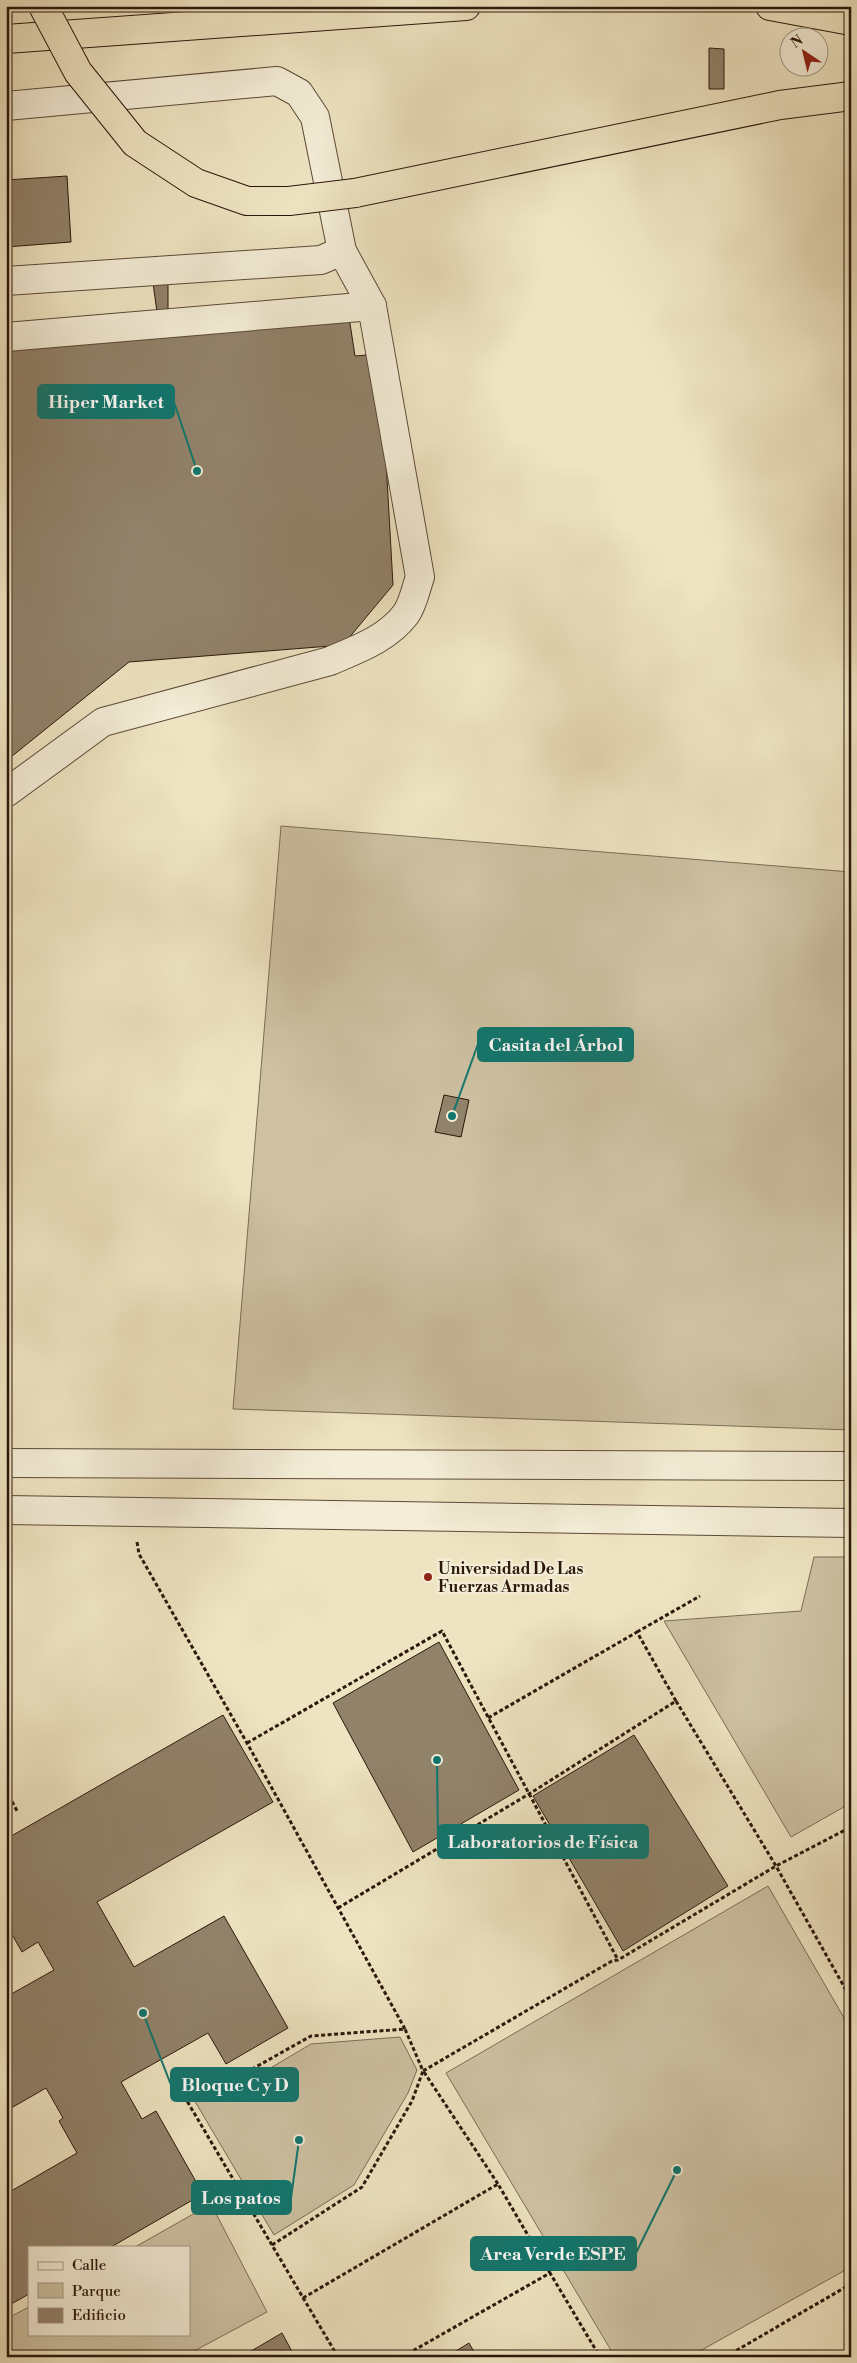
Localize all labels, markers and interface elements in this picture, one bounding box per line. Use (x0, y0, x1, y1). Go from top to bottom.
north arrow (780, 28, 830, 78)
text: N (787, 32, 807, 53)
callout: Hiper Market (38, 385, 174, 418)
text: Hiper Market (48, 391, 164, 414)
callout: Casita del Árbol (478, 1028, 633, 1061)
text: Casita del Árbol (489, 1034, 623, 1057)
place label: Universidad De Las Fuerzas Armadas (438, 1559, 584, 1597)
marker: Universidad De Las Fuerzas Armadas (422, 1571, 434, 1583)
callout: Laboratorios de Física (438, 1825, 648, 1858)
text: Laboratorios de Física (448, 1831, 638, 1854)
callout: Bloque C y D (171, 2068, 298, 2101)
text: Bloque C y D (181, 2074, 289, 2097)
callout: Los patos (192, 2181, 291, 2214)
text: Los patos (201, 2187, 281, 2210)
callout: Area Verde ESPE (471, 2237, 636, 2270)
text: Area Verde ESPE (479, 2243, 626, 2266)
legend (28, 2246, 190, 2336)
text: Calle (72, 2256, 106, 2275)
text: Parque (72, 2282, 121, 2301)
text: Edificio (72, 2306, 126, 2325)

